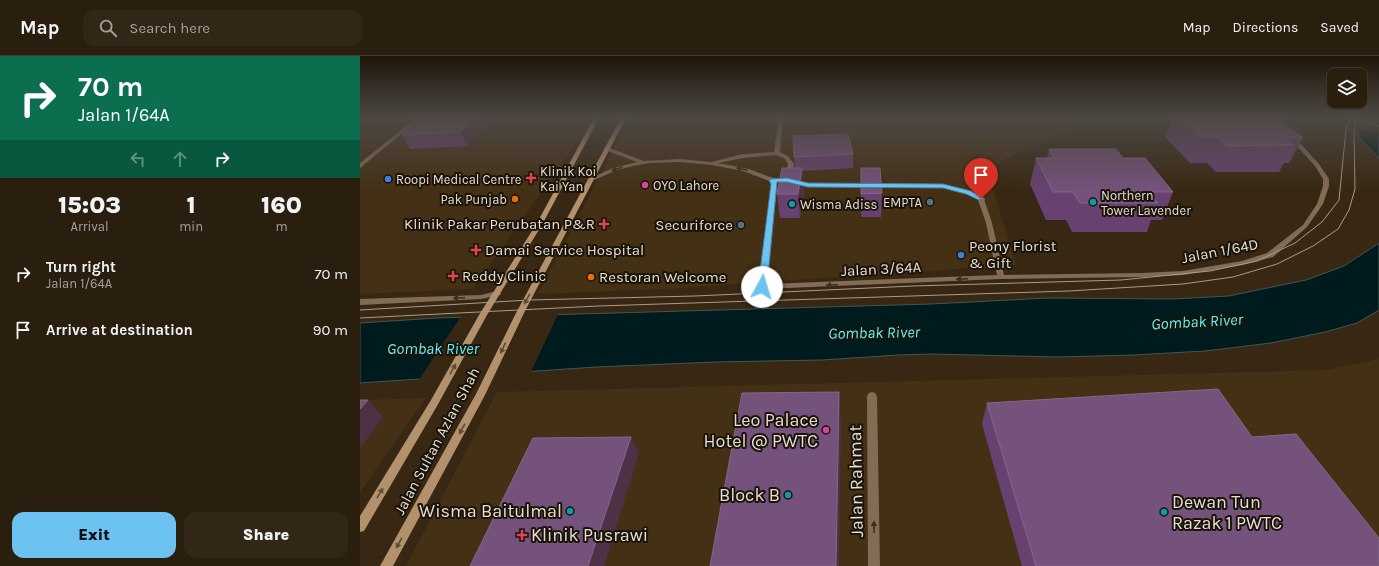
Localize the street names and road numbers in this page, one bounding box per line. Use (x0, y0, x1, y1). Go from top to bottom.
street label: Jalan 1/64D (1180, 235, 1260, 267)
street label: Jalan 3/64A (840, 258, 922, 280)
street label: Jalan Sultan Azlan Shah (390, 364, 484, 518)
street label: Jalan Rahmat (844, 424, 868, 537)

